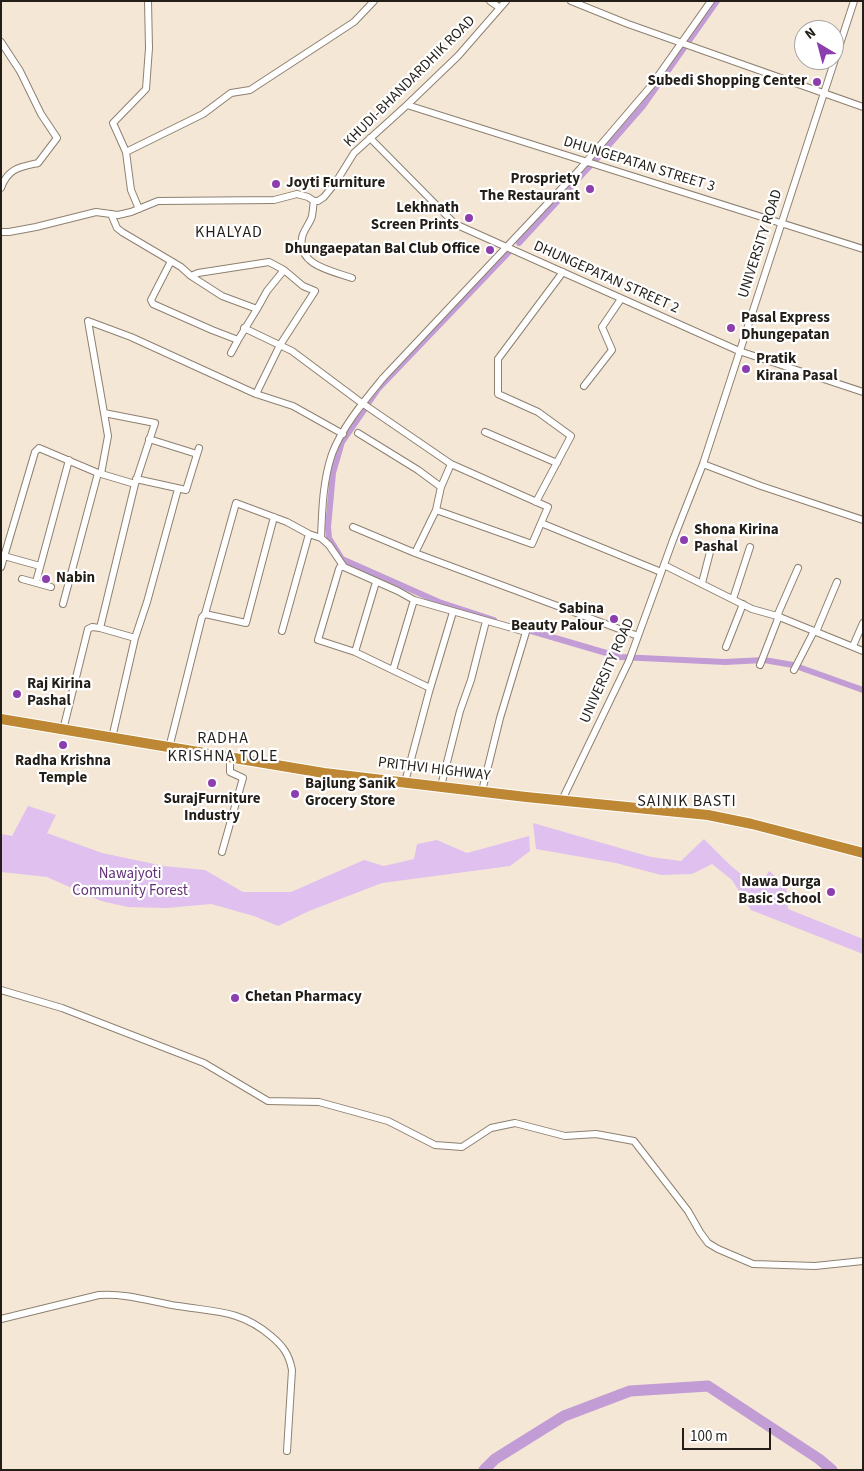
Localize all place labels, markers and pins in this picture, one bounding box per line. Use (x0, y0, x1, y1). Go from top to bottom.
place label: Subedi Shopping Center (648, 73, 807, 91)
marker: Subedi Shopping Center (811, 76, 823, 88)
place label: Prospriety The Restaurant (480, 171, 580, 206)
place label: Joyti Furniture (286, 175, 385, 193)
marker: Joyti Furniture (270, 178, 282, 190)
marker: Prospriety The Restaurant (584, 183, 596, 195)
place label: Lekhnath Screen Prints (371, 200, 459, 235)
marker: Lekhnath Screen Prints (463, 212, 475, 224)
place label: Dhungaepatan Bal Club Office (284, 241, 480, 259)
marker: Dhungaepatan Bal Club Office (484, 244, 496, 256)
place label: Pasal Express Dhungepatan (741, 310, 830, 345)
marker: Pasal Express Dhungepatan (725, 322, 737, 334)
place label: Pratik Kirana Pasal (756, 351, 837, 386)
marker: Pratik Kirana Pasal (740, 363, 752, 375)
place label: Shona Kirina Pashal (694, 522, 779, 557)
marker: Shona Kirina Pashal (678, 534, 690, 546)
place label: Nabin (56, 570, 95, 588)
marker: Nabin (40, 573, 52, 585)
place label: Sabina Beauty Palour (511, 601, 604, 636)
marker: Sabina Beauty Palour (608, 613, 620, 625)
place label: Raj Kirina Pashal (27, 676, 91, 711)
marker: Raj Kirina Pashal (11, 688, 23, 700)
marker: Radha Krishna Temple (57, 739, 69, 751)
place label: Radha Krishna Temple (15, 753, 111, 788)
place label: Bajlung Sanik Grocery Store (305, 776, 396, 811)
marker: SurajFurniture Industry (206, 777, 218, 789)
marker: Bajlung Sanik Grocery Store (289, 788, 301, 800)
place label: SurajFurniture Industry (163, 791, 261, 826)
place label: Nawa Durga Basic School (738, 874, 821, 909)
marker: Nawa Durga Basic School (825, 886, 837, 898)
place label: Chetan Pharmacy (245, 989, 362, 1007)
marker: Chetan Pharmacy (229, 992, 241, 1004)

